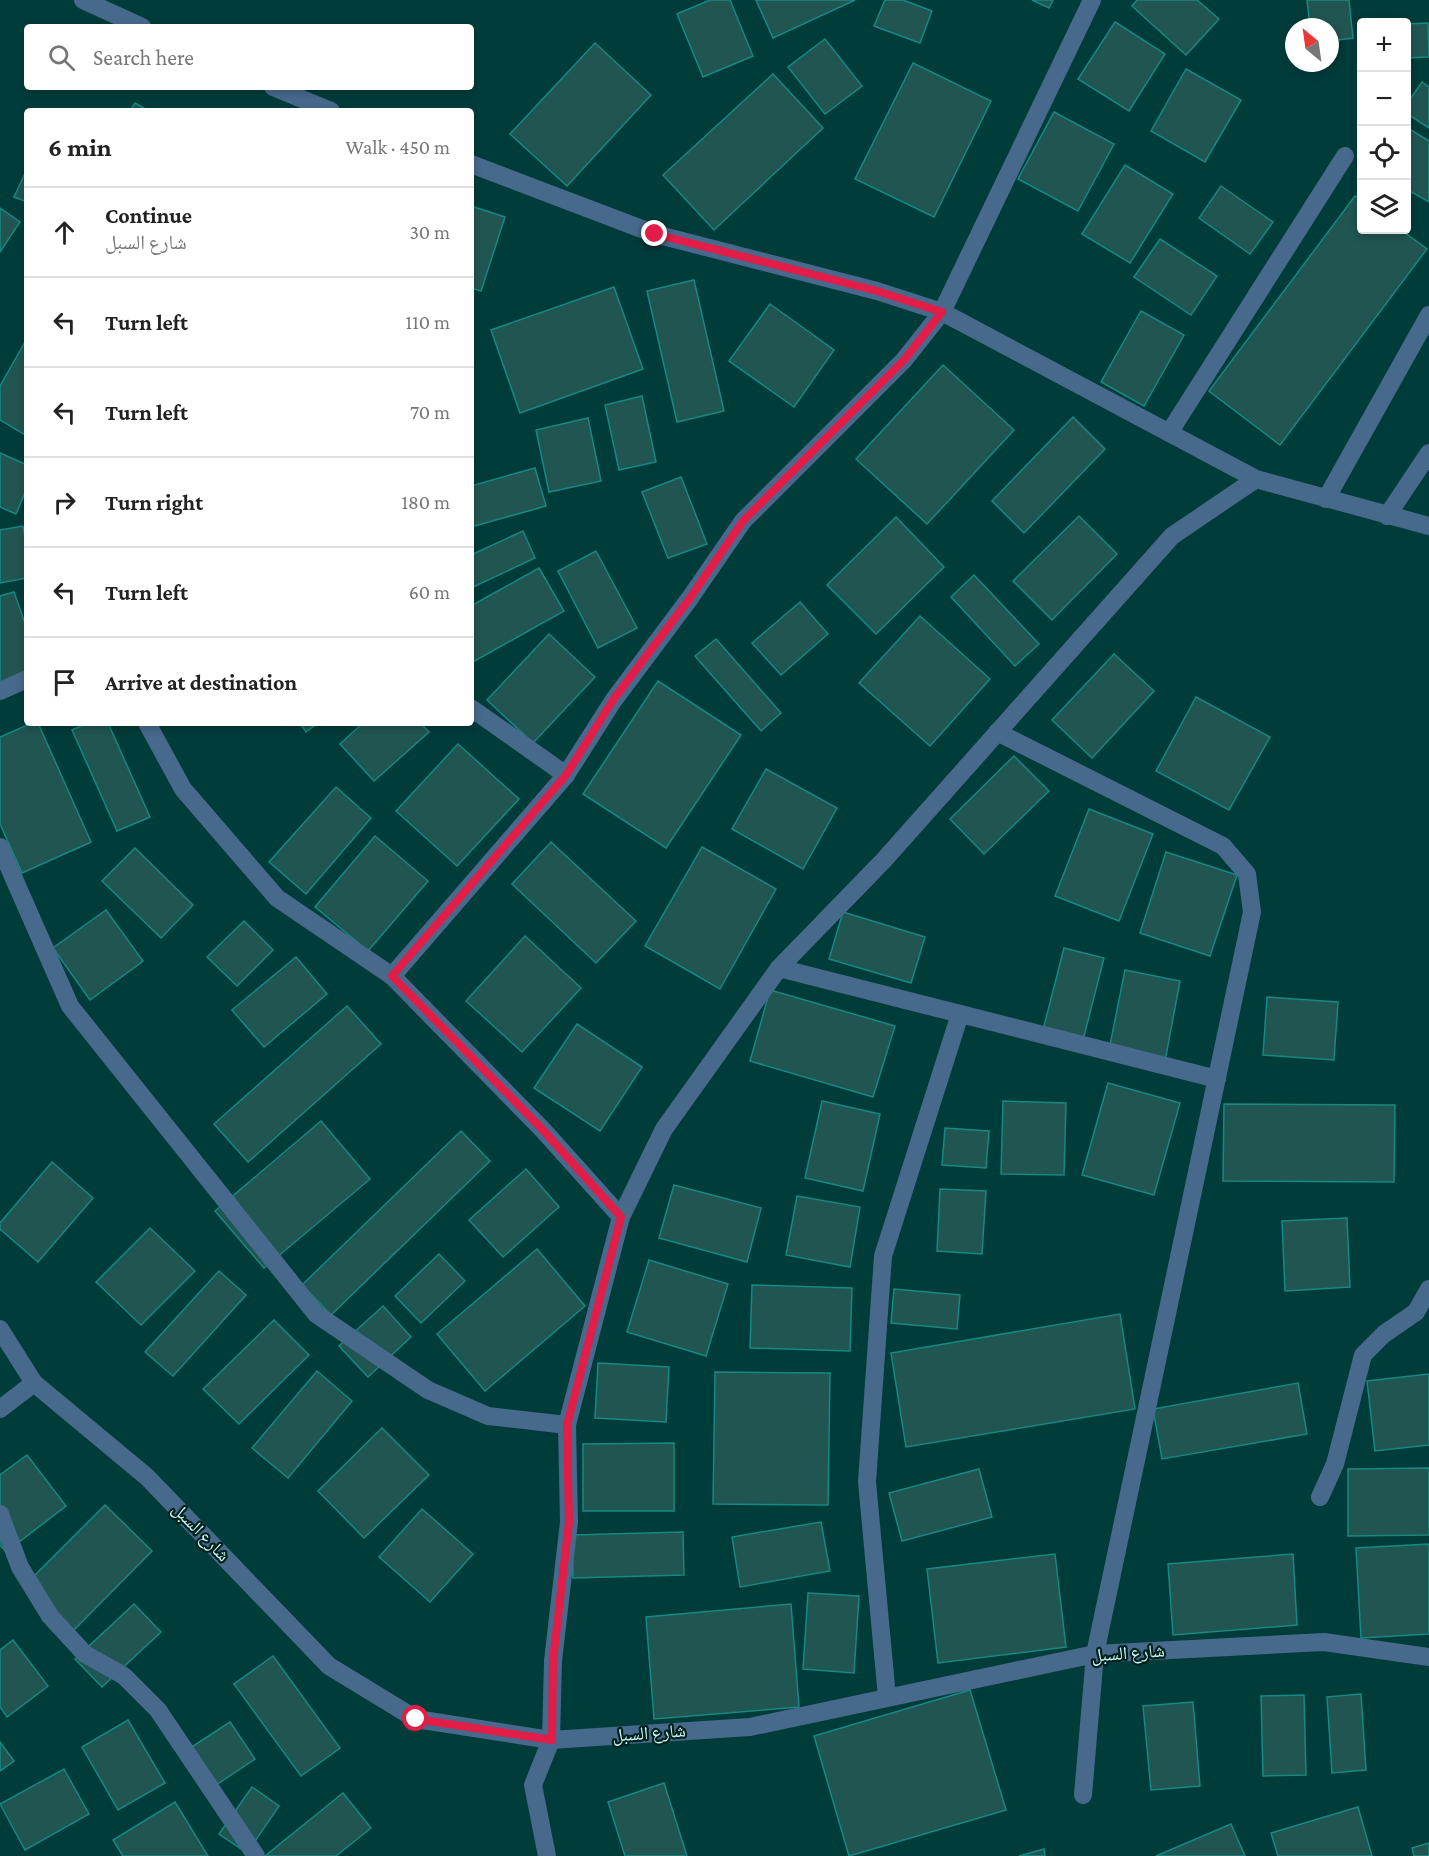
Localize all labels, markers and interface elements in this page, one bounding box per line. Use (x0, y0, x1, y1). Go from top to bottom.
north arrow (1285, 18, 1339, 72)
map controls (1357, 18, 1411, 234)
button: + (1357, 18, 1411, 72)
search box (24, 24, 474, 90)
icon: search (45, 41, 78, 74)
text: Search here (93, 45, 194, 70)
button: − (1357, 72, 1411, 126)
button: locate (1357, 126, 1411, 180)
text: 6 min (48, 133, 112, 162)
text: Walk · 450 m (345, 136, 450, 158)
button: layers (1357, 180, 1411, 234)
text: Continue (105, 203, 192, 228)
icon: ahead (48, 216, 81, 249)
route end (641, 220, 667, 246)
text: 30 m (409, 221, 450, 243)
text: شارع السبل (105, 231, 187, 253)
icon: left (48, 306, 81, 339)
text: Turn left (105, 310, 188, 335)
text: 110 m (406, 311, 450, 333)
icon: left (48, 396, 81, 429)
text: Turn left (105, 400, 188, 425)
text: 70 m (410, 401, 450, 423)
icon: right (48, 486, 81, 519)
text: Turn right (105, 490, 203, 515)
text: 180 m (401, 491, 450, 513)
icon: left (48, 576, 81, 609)
text: Turn left (105, 580, 188, 605)
text: 60 m (409, 581, 450, 603)
icon: arrive (48, 666, 81, 699)
text: Arrive at destination (105, 670, 297, 695)
street label: شارع السبل (168, 1499, 234, 1566)
street label: شارع السبل (1091, 1640, 1165, 1667)
route start (402, 1705, 428, 1731)
street label: شارع السبل (612, 1720, 686, 1747)

